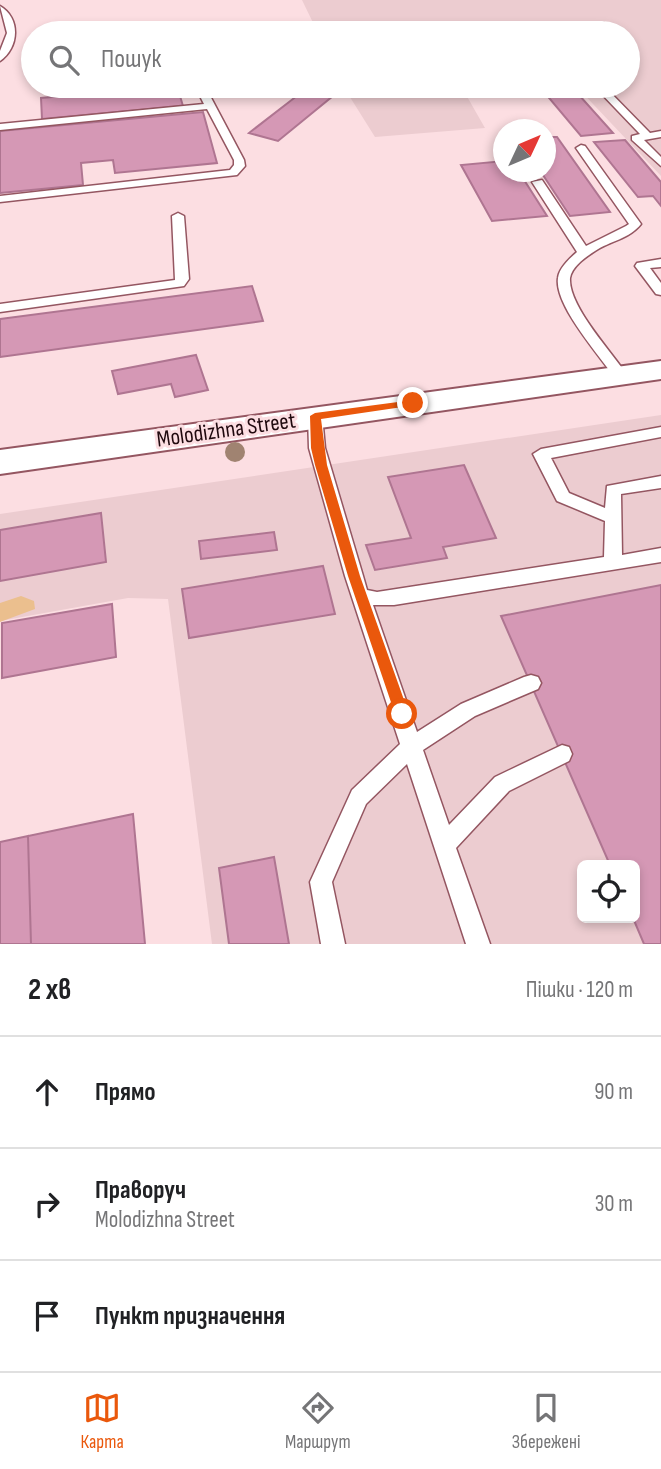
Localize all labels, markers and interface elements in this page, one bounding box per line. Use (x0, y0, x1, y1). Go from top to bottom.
search box (21, 21, 640, 98)
icon: search (45, 41, 83, 79)
text: Пошук (101, 44, 161, 75)
north arrow (493, 119, 556, 182)
route end (397, 387, 428, 418)
street label: Molodizhna Street (155, 406, 297, 454)
route start (386, 698, 417, 729)
map controls (577, 860, 640, 923)
button: locate (577, 860, 640, 923)
text: 2 хв (28, 972, 71, 1008)
text: Пішки · 120 m (526, 976, 633, 1004)
icon: ahead (28, 1073, 66, 1111)
text: Прямо (95, 1077, 156, 1108)
text: 90 m (594, 1078, 633, 1106)
text: Праворуч (95, 1175, 186, 1206)
icon: right (28, 1185, 66, 1223)
text: 30 m (595, 1190, 633, 1218)
text: Molodizhna Street (95, 1206, 235, 1234)
icon: arrive (28, 1297, 66, 1335)
text: Пункт призначення (95, 1301, 285, 1332)
tab: Карта (81, 1389, 124, 1454)
tab: Маршрут (285, 1389, 351, 1454)
tab: Збережені (512, 1389, 580, 1454)

